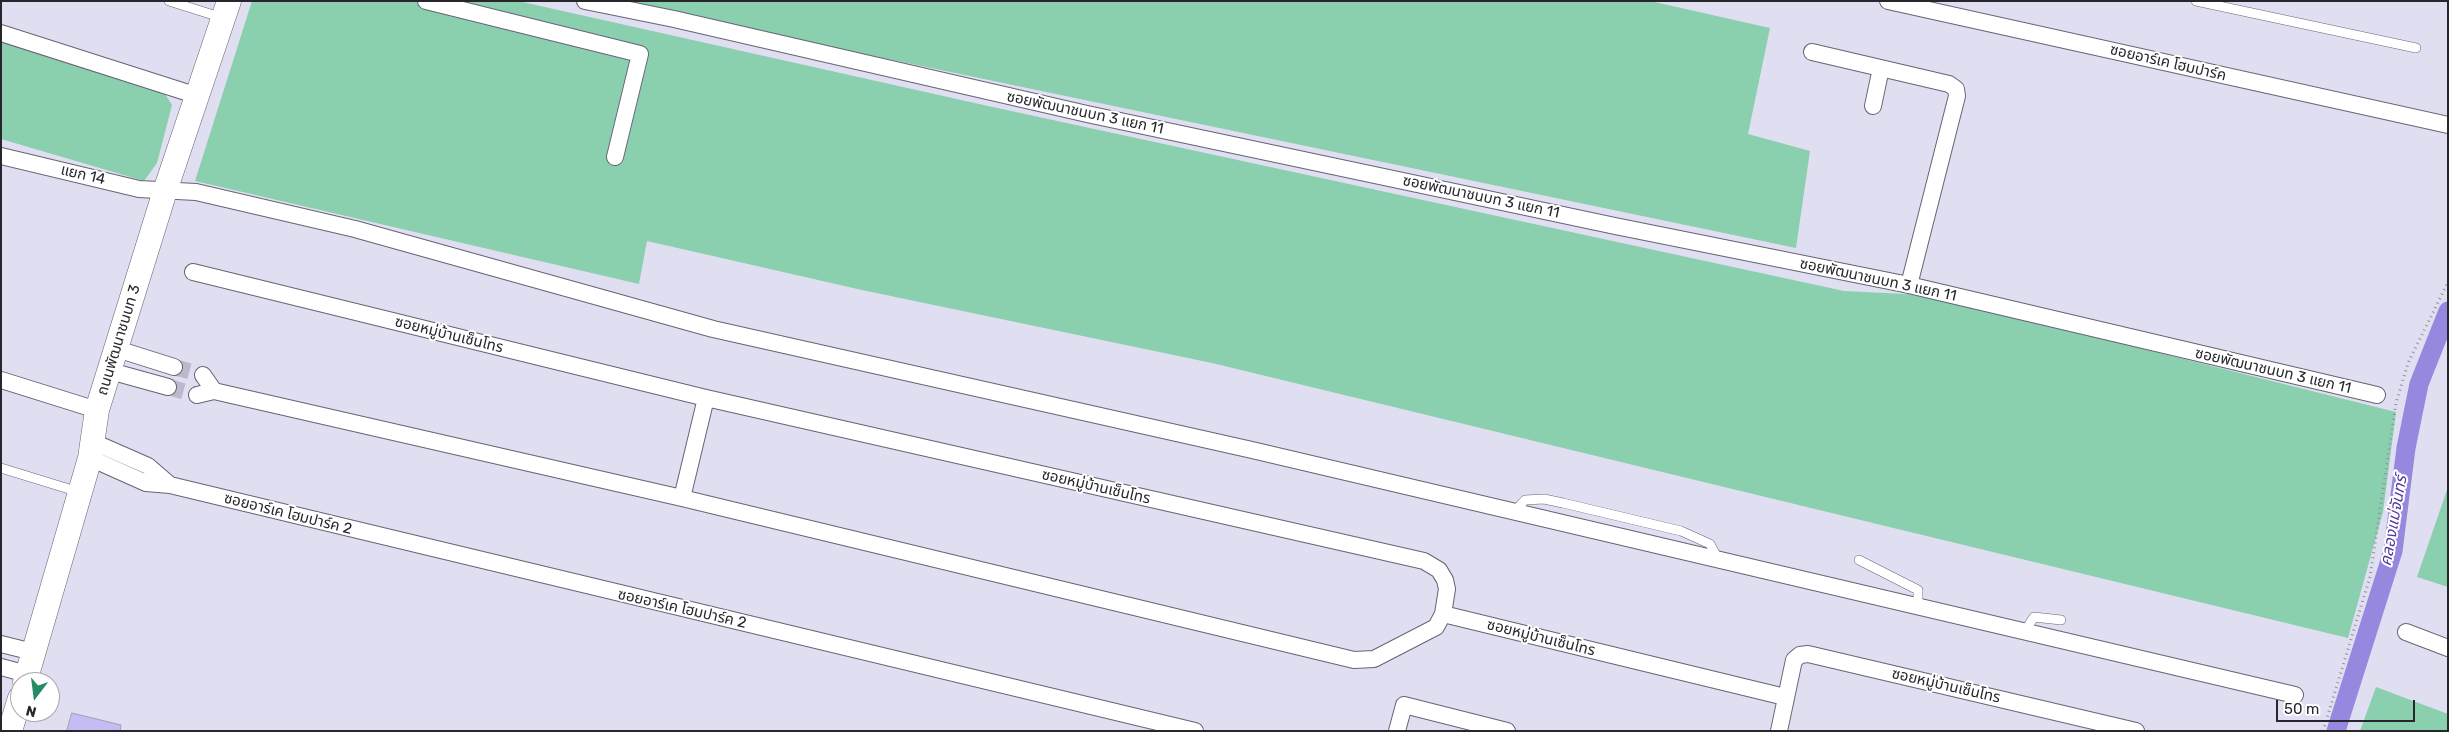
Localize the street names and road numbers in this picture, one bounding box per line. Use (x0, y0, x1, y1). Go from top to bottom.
street label: ซอยอาร์เค โฮมปาร์ค (2108, 41, 2228, 85)
street label: ซอยพัฒนาชนบท 3 แยก 11 (1005, 88, 1165, 138)
street label: แยก 14 (59, 161, 107, 189)
street label: ซอยพัฒนาชนบท 3 แยก 11 (1401, 172, 1561, 222)
street label: ซอยพัฒนาชนบท 3 แยก 11 (1798, 255, 1958, 305)
street label: ถนนพัฒนาชนบท 3 (94, 282, 144, 398)
street label: ซอยหมู่บ้านเซ็นโทร (393, 313, 505, 357)
street label: ซอยพัฒนาชนบท 3 แยก 11 (2193, 344, 2353, 398)
street label: ซอยหมู่บ้านเซ็นโทร (1040, 466, 1152, 508)
street label: ซอยอาร์เค โฮมปาร์ค 2 (222, 489, 354, 539)
street label: ซอยอาร์เค โฮมปาร์ค 2 (616, 585, 748, 633)
street label: ซอยหมู่บ้านเซ็นโทร (1485, 616, 1597, 660)
street label: ซอยหมู่บ้านเซ็นโทร (1890, 665, 2002, 707)

